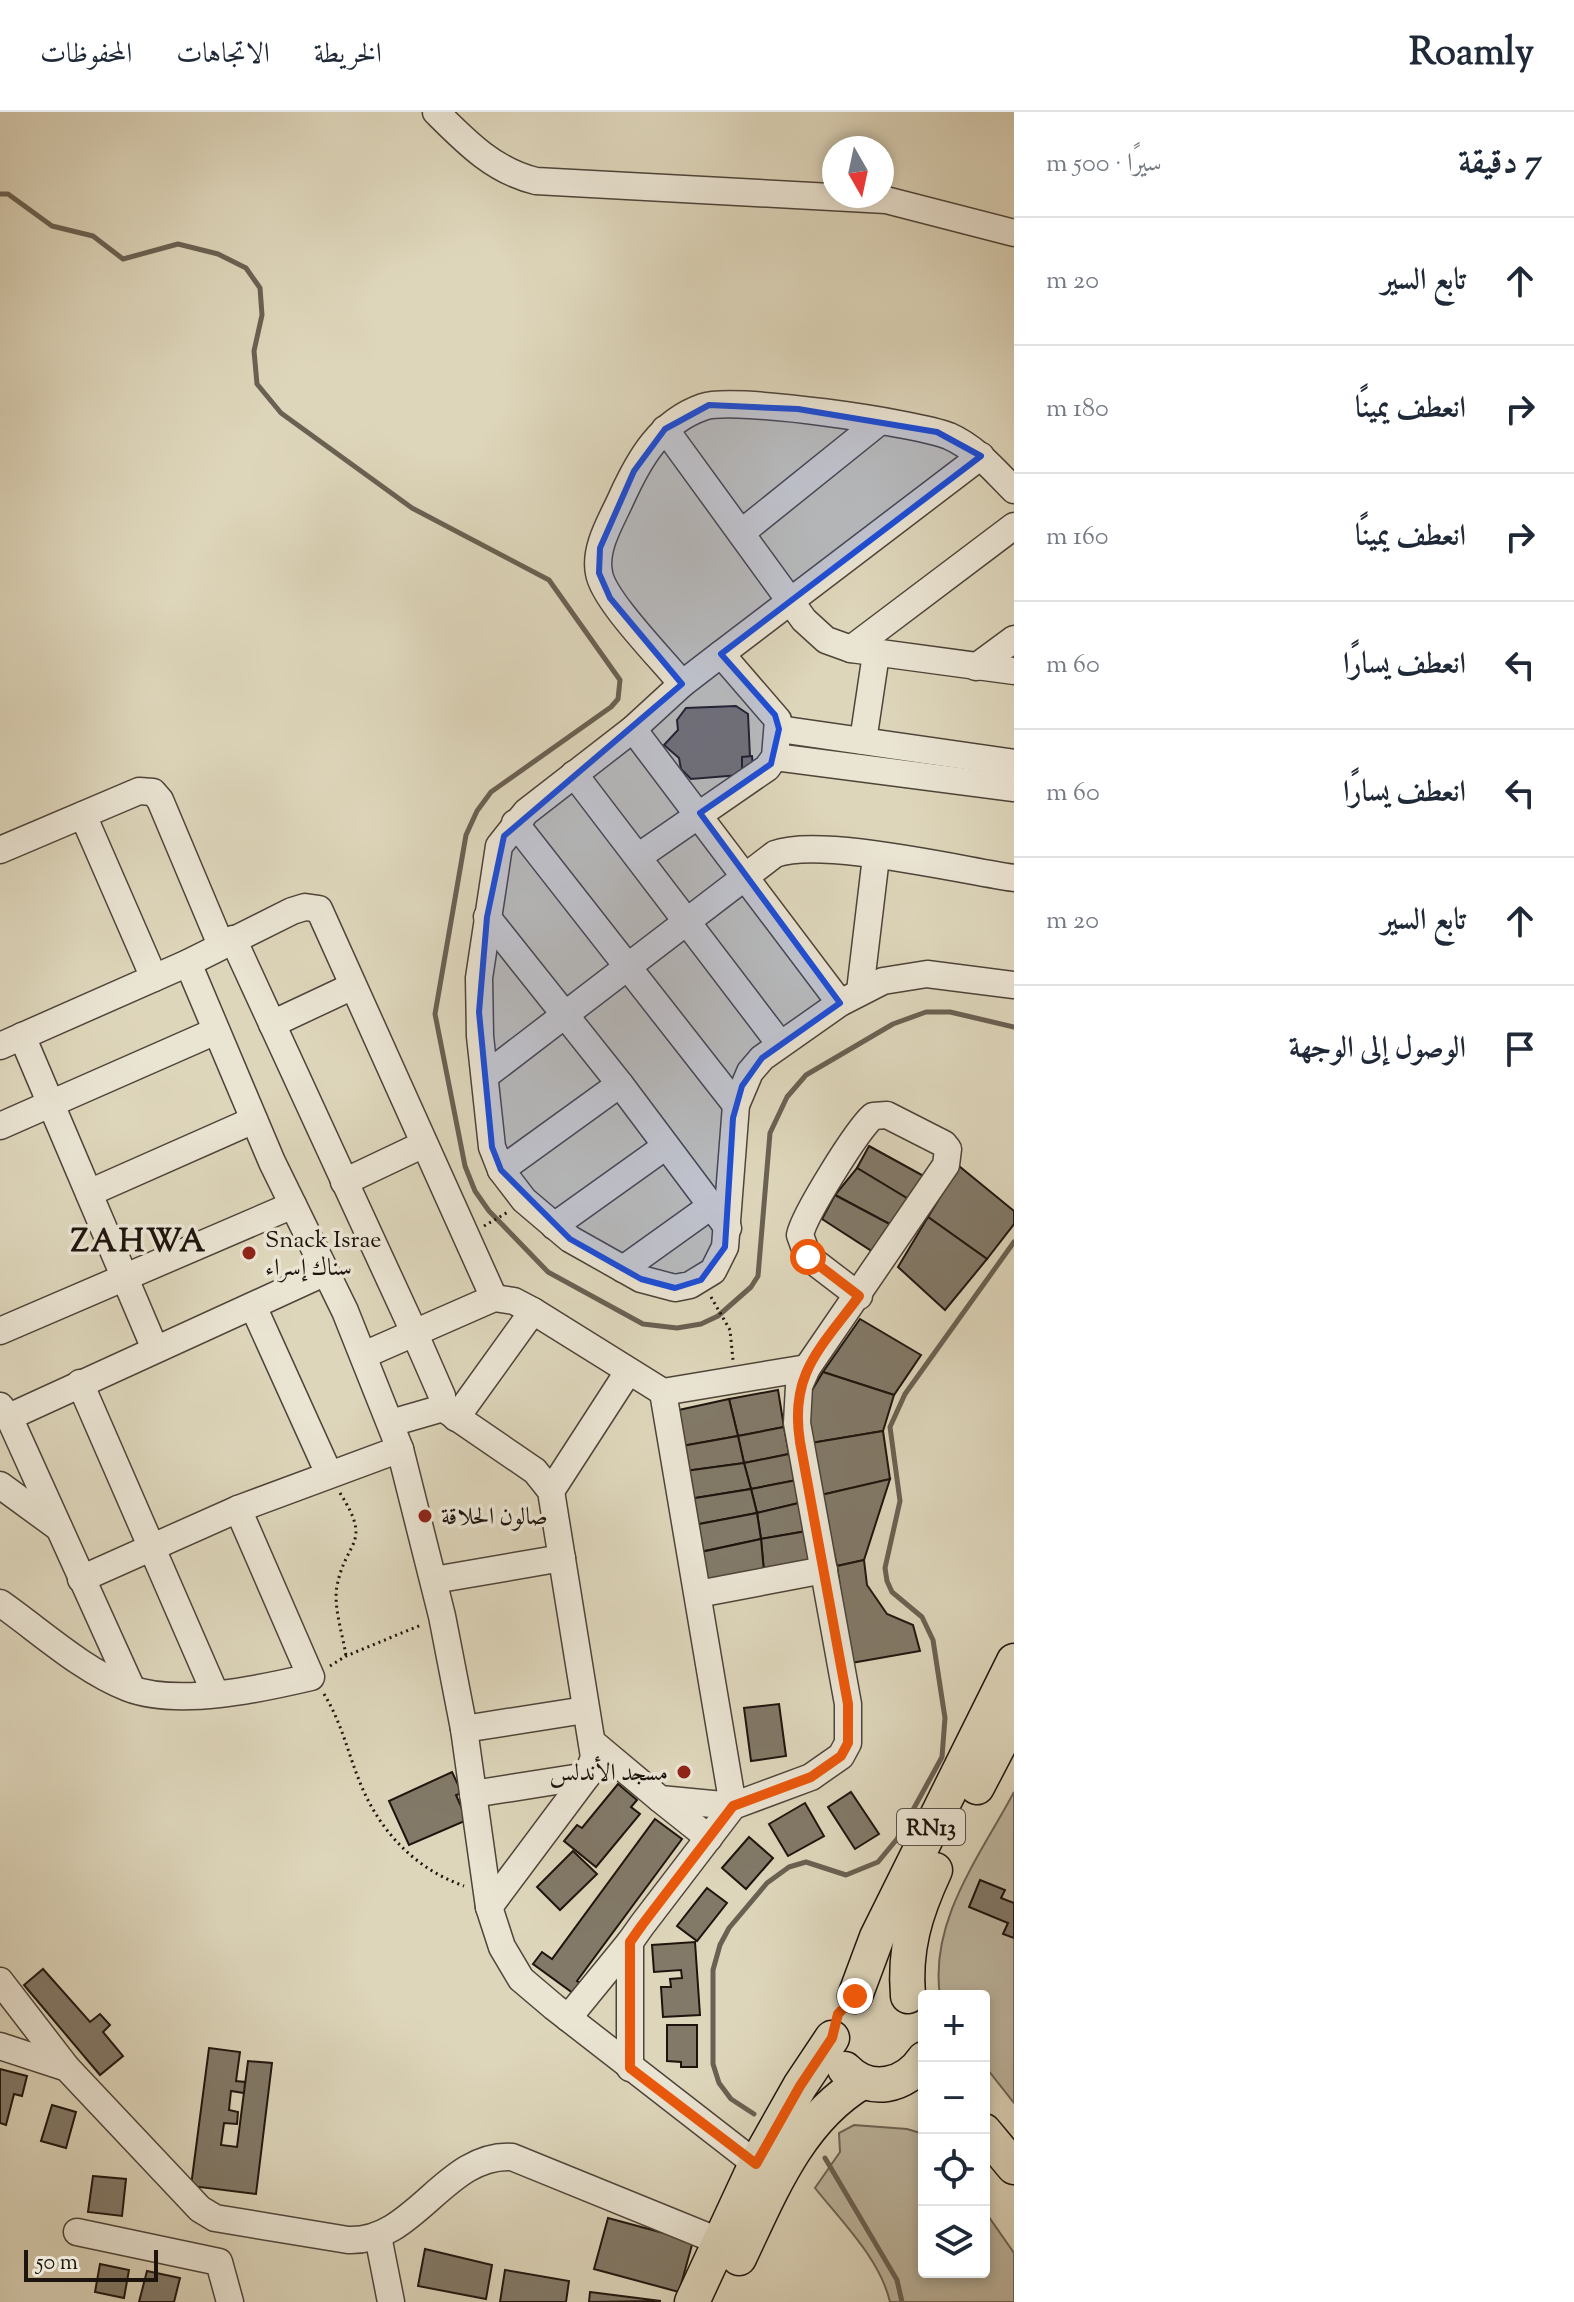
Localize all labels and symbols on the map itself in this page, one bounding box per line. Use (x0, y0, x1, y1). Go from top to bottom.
north arrow (822, 136, 894, 208)
district label: ZAHWA (71, 1220, 207, 1266)
place label: Snack Israe سناك إسراء (265, 1224, 381, 1286)
route start (790, 1239, 826, 1275)
marker: Snack Israe سناك إسراء (240, 1244, 258, 1262)
place label: صالون الحلاقة (441, 1501, 548, 1535)
marker: صالون الحلاقة (416, 1507, 434, 1525)
place label: مسجد الأندلس (549, 1756, 668, 1791)
marker: مسجد الأندلس (675, 1763, 693, 1781)
road number: RN13 (897, 1809, 965, 1845)
route end (837, 1978, 873, 2014)
scale bar (24, 2246, 158, 2282)

